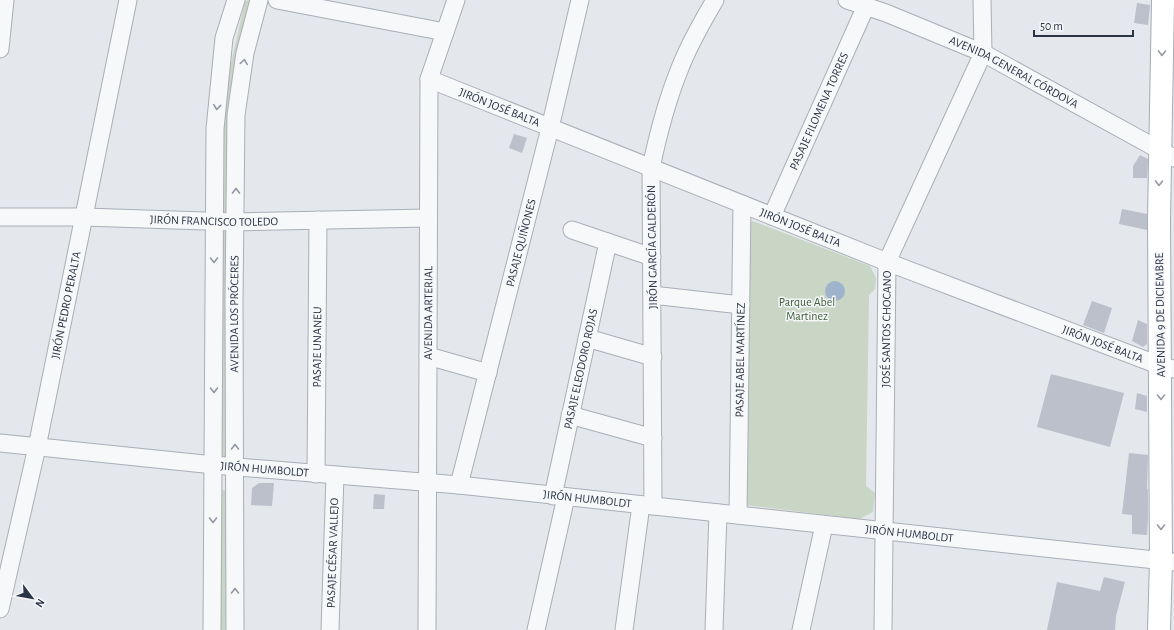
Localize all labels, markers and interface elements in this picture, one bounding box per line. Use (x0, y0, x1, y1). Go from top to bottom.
scale bar (1034, 12, 1133, 38)
text: 50 m (1040, 20, 1063, 32)
street label: AVENIDA GENERAL CÓRDOVA (947, 34, 1081, 110)
street label: PASAJE FILOMENA TORRES (787, 50, 851, 172)
one-way arrow (1158, 50, 1166, 56)
one-way arrow (239, 59, 248, 65)
street label: JIRÓN JOSÉ BALTA (457, 86, 542, 129)
one-way arrow (213, 104, 222, 110)
one-way arrow (1155, 180, 1164, 186)
street label: JIRÓN GARCÍA CALDERÓN (644, 185, 659, 309)
one-way arrow (232, 188, 240, 194)
street label: PASAJE QUIÑONES (504, 197, 538, 288)
street label: JIRÓN JOSÉ BALTA (758, 206, 843, 249)
street label: JIRÓN FRANCISCO TOLEDO (150, 213, 279, 228)
street label: JIRÓN PEDRO PERALTA (49, 250, 83, 360)
street label: AVENIDA 9 DE DICIEMBRE (1153, 252, 1167, 377)
street label: AVENIDA LOS PRÓCERES (227, 255, 240, 373)
one-way arrow (210, 257, 218, 263)
street label: AVENIDA ARTERIAL (422, 266, 434, 360)
street label: JOSÉ SANTOS CHOCANO (879, 270, 893, 387)
park label: Parque Abel Martinez (779, 296, 835, 322)
street label: PASAJE ABEL MARTÍNEZ (733, 302, 747, 418)
street label: PASAJE UNANEU (311, 307, 323, 387)
street label: PASAJE ELEODORO ROJAS (562, 307, 599, 430)
street label: JIRÓN JOSÉ BALTA (1060, 323, 1145, 365)
one-way arrow (210, 387, 218, 393)
one-way arrow (1157, 394, 1165, 400)
one-way arrow (230, 444, 239, 450)
street label: JIRÓN HUMBOLDT (220, 460, 310, 479)
street label: JIRÓN HUMBOLDT (543, 488, 632, 510)
street label: PASAJE CÉSAR VALLEJO (325, 497, 340, 608)
one-way arrow (209, 517, 217, 523)
street label: JIRÓN HUMBOLDT (865, 523, 954, 544)
one-way arrow (1157, 524, 1165, 530)
north arrow (12, 578, 52, 618)
one-way arrow (231, 588, 239, 594)
text: N (33, 597, 47, 609)

